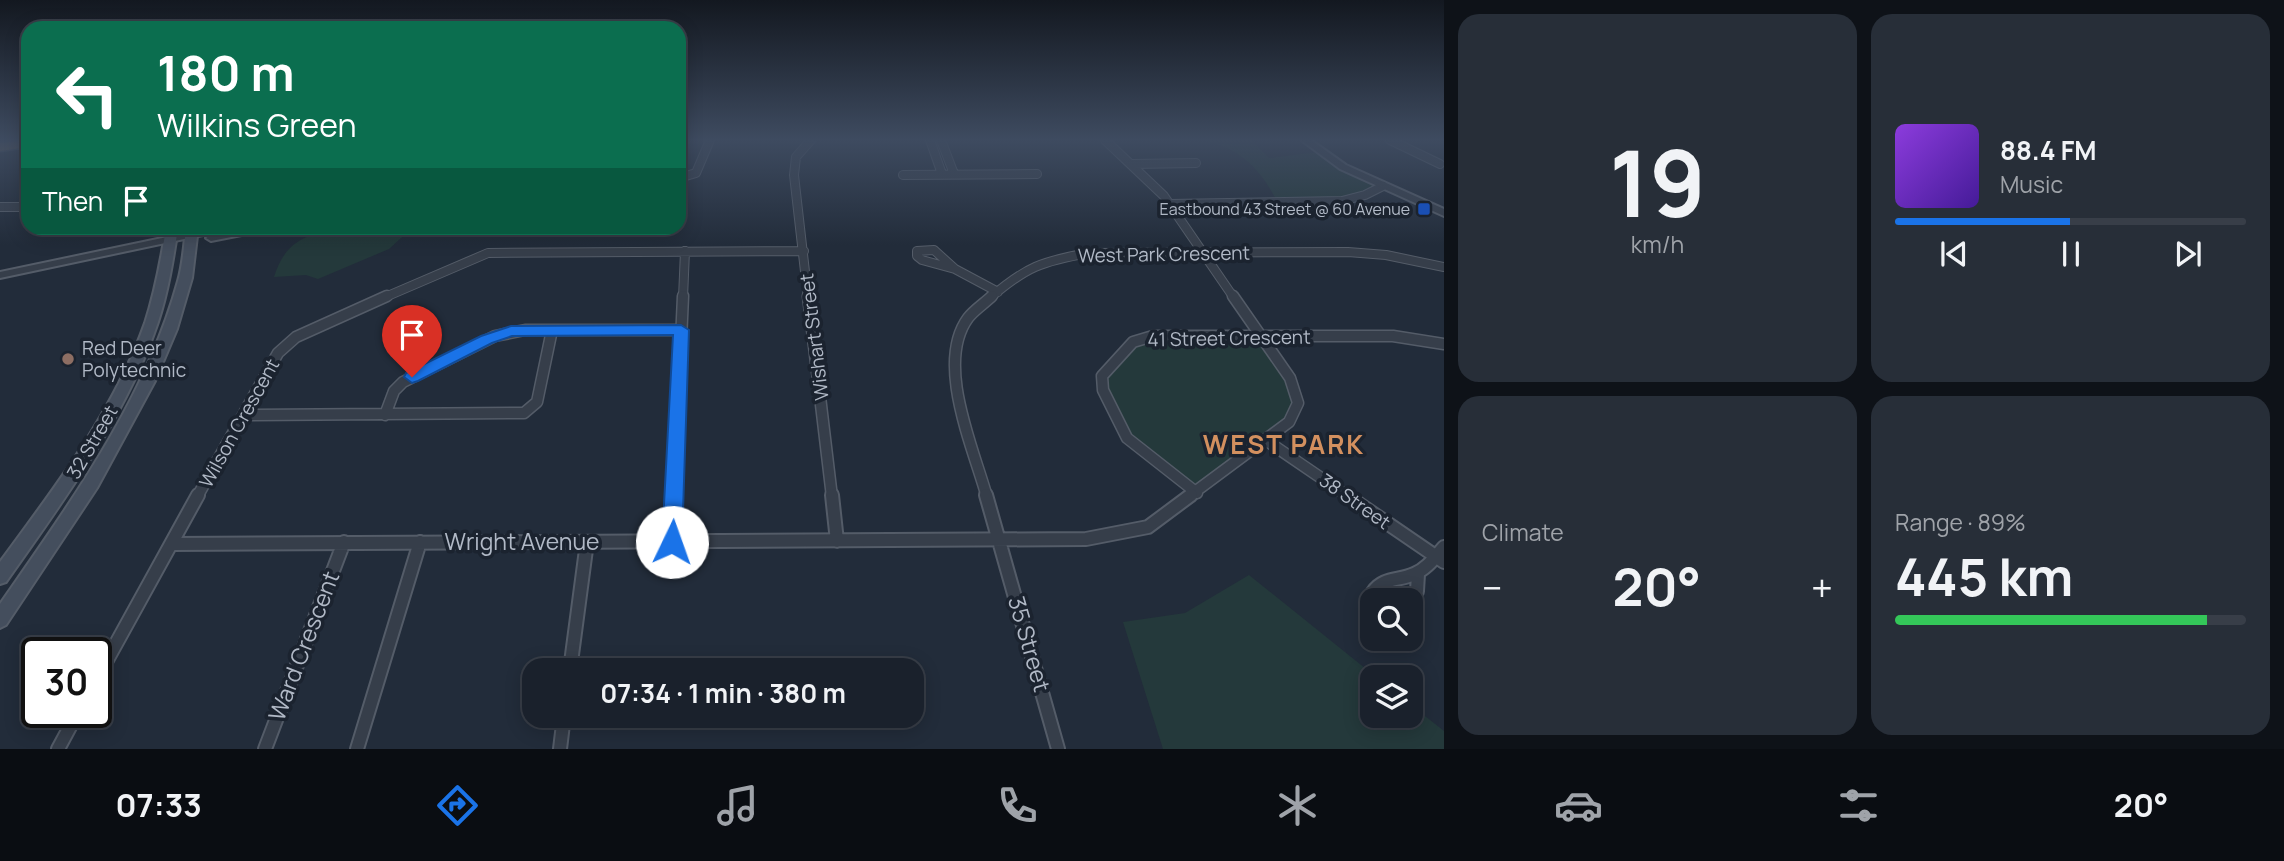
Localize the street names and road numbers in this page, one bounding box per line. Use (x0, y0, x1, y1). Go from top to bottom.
street label: West Park Crescent (1078, 240, 1250, 268)
street label: Wishart Street (793, 272, 835, 402)
street label: 41 Street Crescent (1147, 324, 1311, 352)
street label: Wilson Crescent (193, 354, 285, 492)
street label: 32 Street (61, 400, 123, 484)
street label: 38 Street (1314, 467, 1396, 535)
street label: Wright Avenue (444, 525, 600, 557)
street label: Ward Crescent (260, 566, 346, 725)
street label: 35 Street (1001, 592, 1059, 695)

